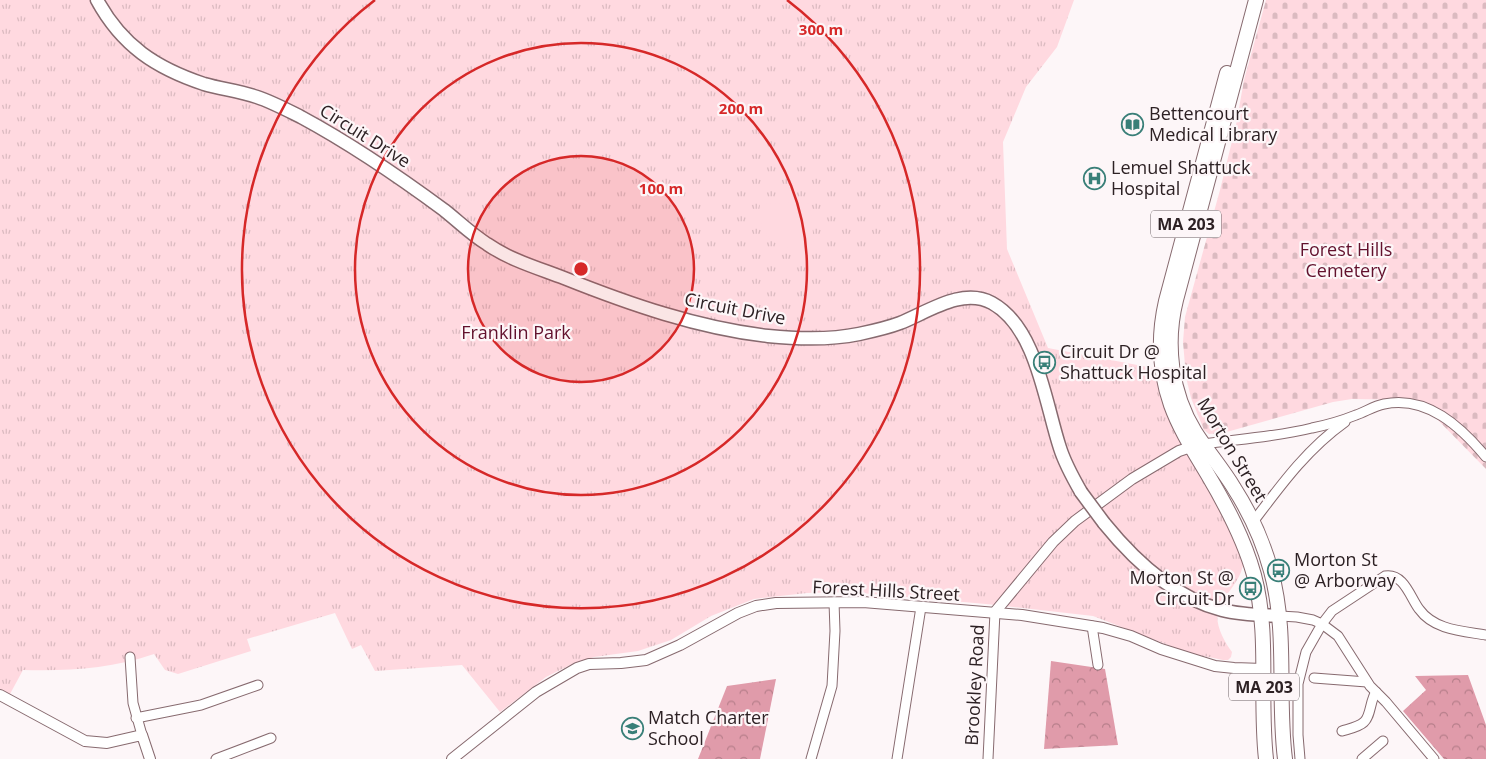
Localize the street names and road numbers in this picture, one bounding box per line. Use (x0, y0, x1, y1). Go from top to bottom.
street label: Circuit Drive (316, 98, 415, 173)
road number: MA 203 (1151, 210, 1221, 238)
street label: Circuit Drive (683, 286, 788, 330)
street label: Morton Street (1192, 393, 1273, 506)
street label: Forest Hills Street (812, 574, 960, 606)
street label: Brookley Road (959, 624, 989, 746)
road number: MA 203 (1229, 674, 1299, 700)

